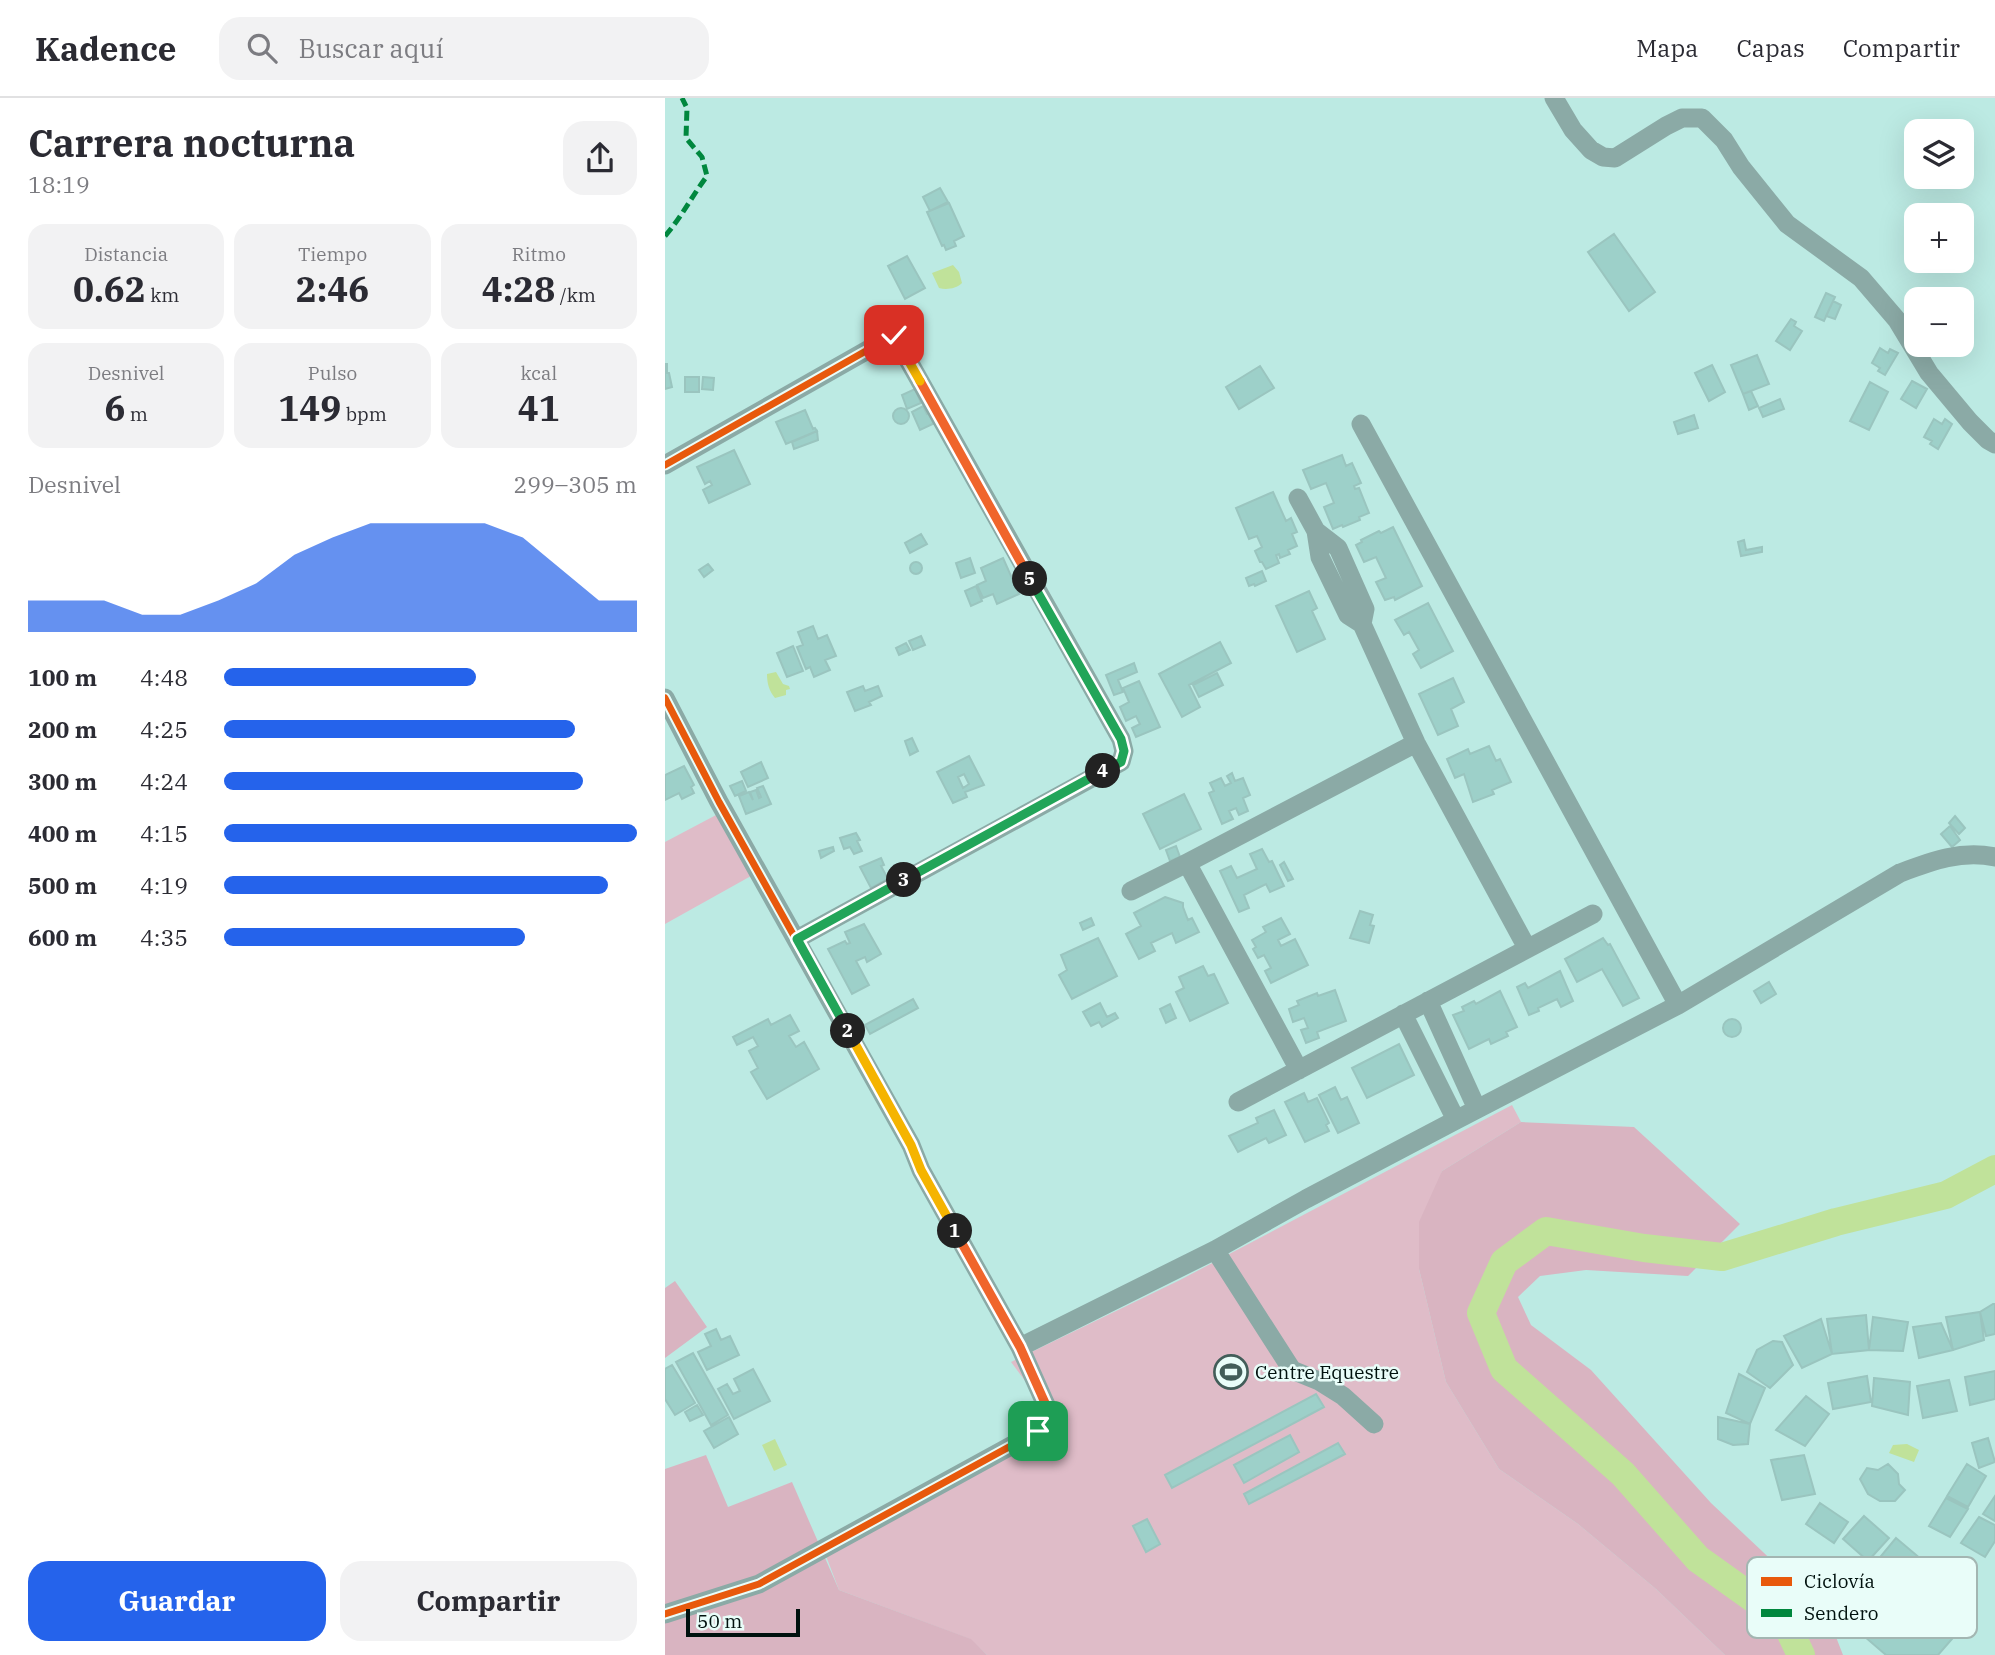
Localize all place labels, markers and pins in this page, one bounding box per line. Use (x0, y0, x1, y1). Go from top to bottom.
pin (864, 305, 924, 365)
pin: 5 (1013, 561, 1047, 596)
pin: 4 (1085, 754, 1121, 788)
pin: 3 (887, 862, 921, 898)
pin: 2 (831, 1014, 865, 1048)
pin: 1 (937, 1214, 973, 1248)
sports icon: Centre Equestre (1212, 1353, 1250, 1391)
place label: Centre Equestre (1255, 1360, 1399, 1384)
pin (1008, 1401, 1068, 1461)

